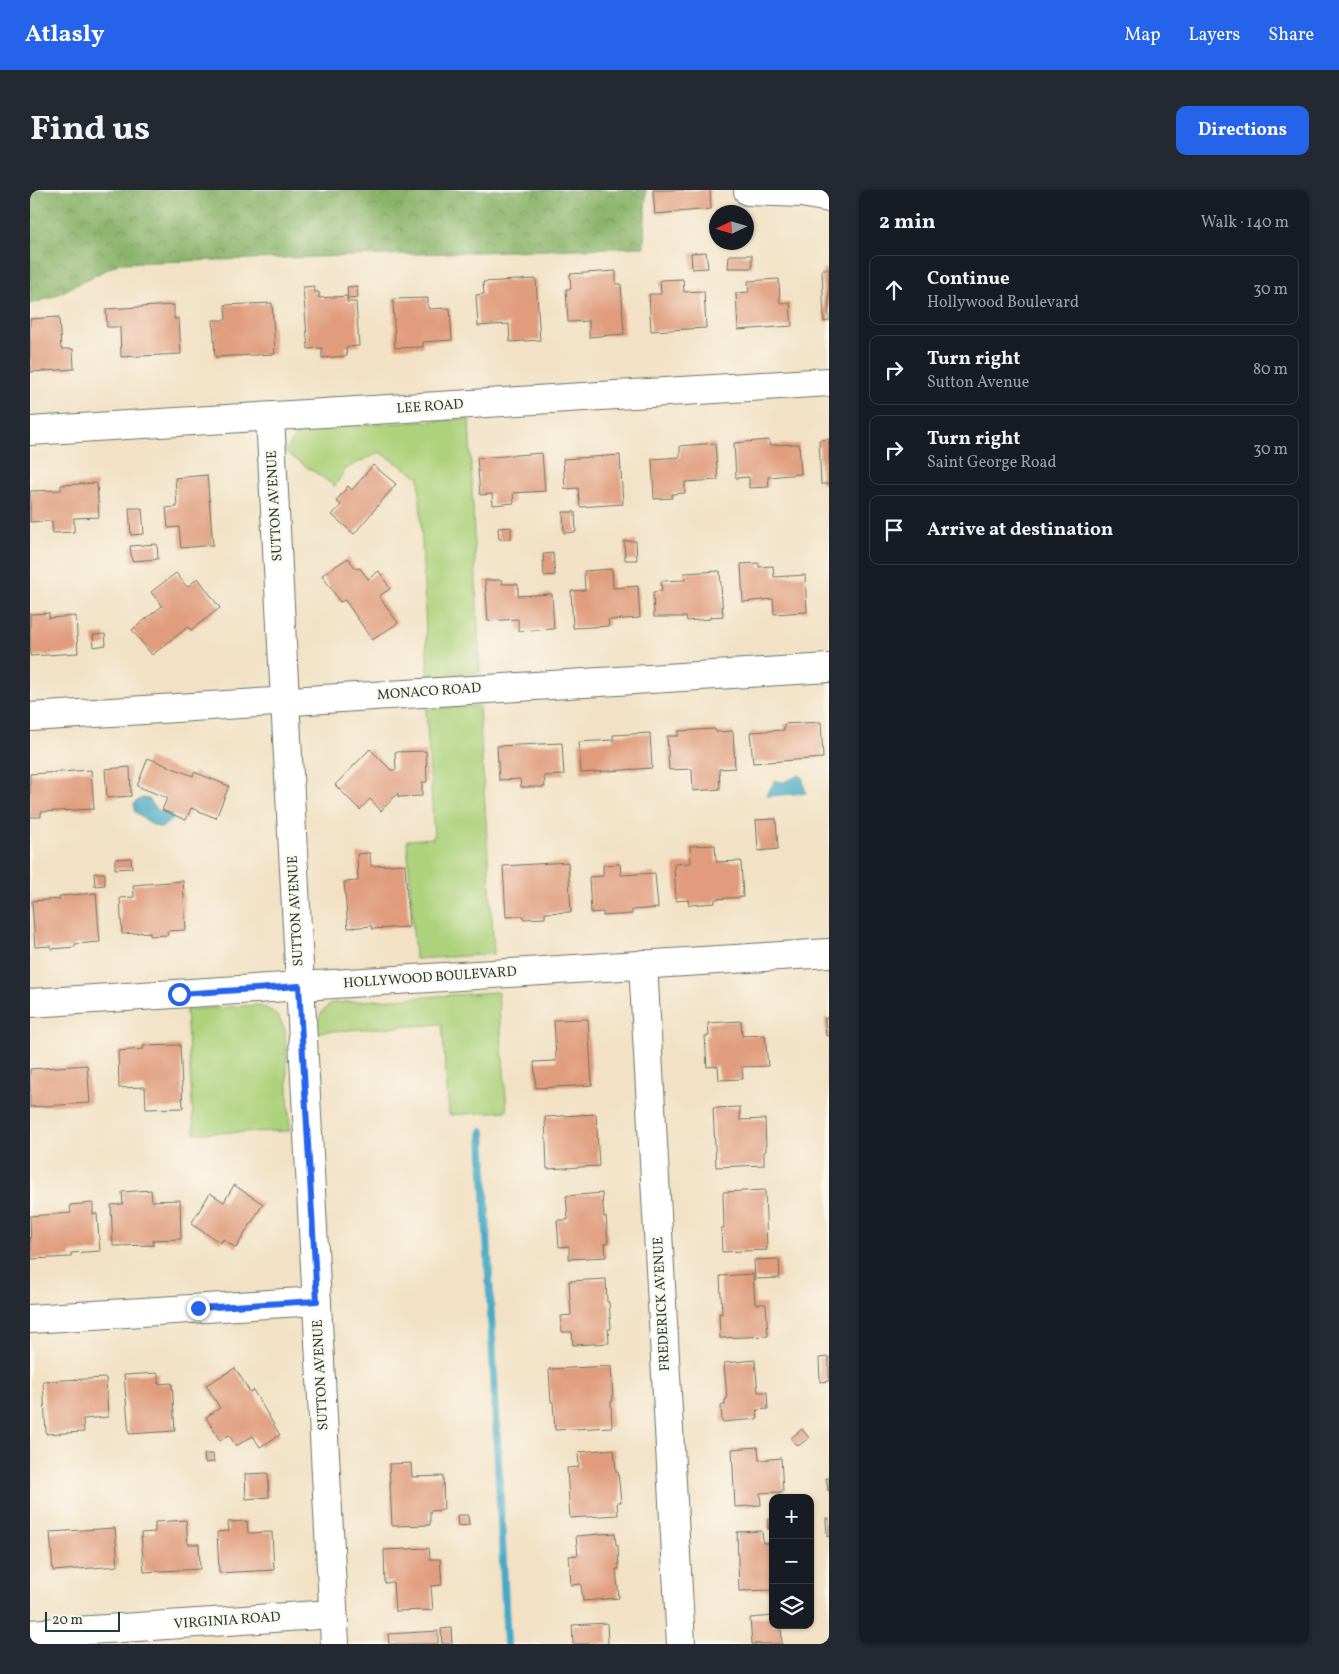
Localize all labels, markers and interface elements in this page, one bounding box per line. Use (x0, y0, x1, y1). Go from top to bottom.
text: Atlasly (25, 18, 104, 52)
text: Map (1124, 23, 1160, 48)
text: Layers (1188, 23, 1240, 48)
text: Share (1268, 23, 1314, 48)
text: Find us (30, 106, 150, 154)
button: Directions (1176, 106, 1309, 155)
north arrow (709, 205, 754, 250)
text: 2 min (879, 208, 936, 237)
text: Walk · 140 m (1201, 212, 1289, 234)
text: Continue (927, 266, 1010, 292)
icon: ahead (880, 276, 908, 304)
text: 30 m (1253, 279, 1288, 301)
text: Hollywood Boulevard (927, 292, 1079, 314)
text: Turn right (927, 346, 1020, 372)
icon: right (880, 356, 908, 384)
text: 80 m (1253, 359, 1288, 381)
text: Sutton Avenue (927, 372, 1029, 394)
street label: LEE ROAD (396, 395, 464, 419)
text: Turn right (927, 426, 1020, 452)
icon: right (880, 436, 908, 464)
text: 30 m (1253, 439, 1288, 461)
street label: SUTTON AVENUE (263, 450, 287, 562)
text: Saint George Road (927, 452, 1057, 474)
icon: arrive (880, 516, 908, 544)
text: Arrive at destination (927, 517, 1113, 543)
street label: MONACO ROAD (376, 679, 482, 705)
street label: SUTTON AVENUE (284, 855, 308, 967)
street label: HOLLYWOOD BOULEVARD (343, 962, 517, 994)
route start (168, 983, 191, 1006)
street label: FREDERICK AVENUE (649, 1236, 675, 1372)
route end (187, 1297, 210, 1320)
street label: SUTTON AVENUE (309, 1319, 333, 1431)
map controls (769, 1494, 814, 1629)
button: + (769, 1494, 814, 1539)
button: − (769, 1539, 814, 1584)
button: layers (769, 1584, 814, 1629)
street label: VIRGINIA ROAD (173, 1608, 281, 1634)
scale bar (45, 1609, 120, 1632)
text: 20 m (52, 1611, 83, 1630)

